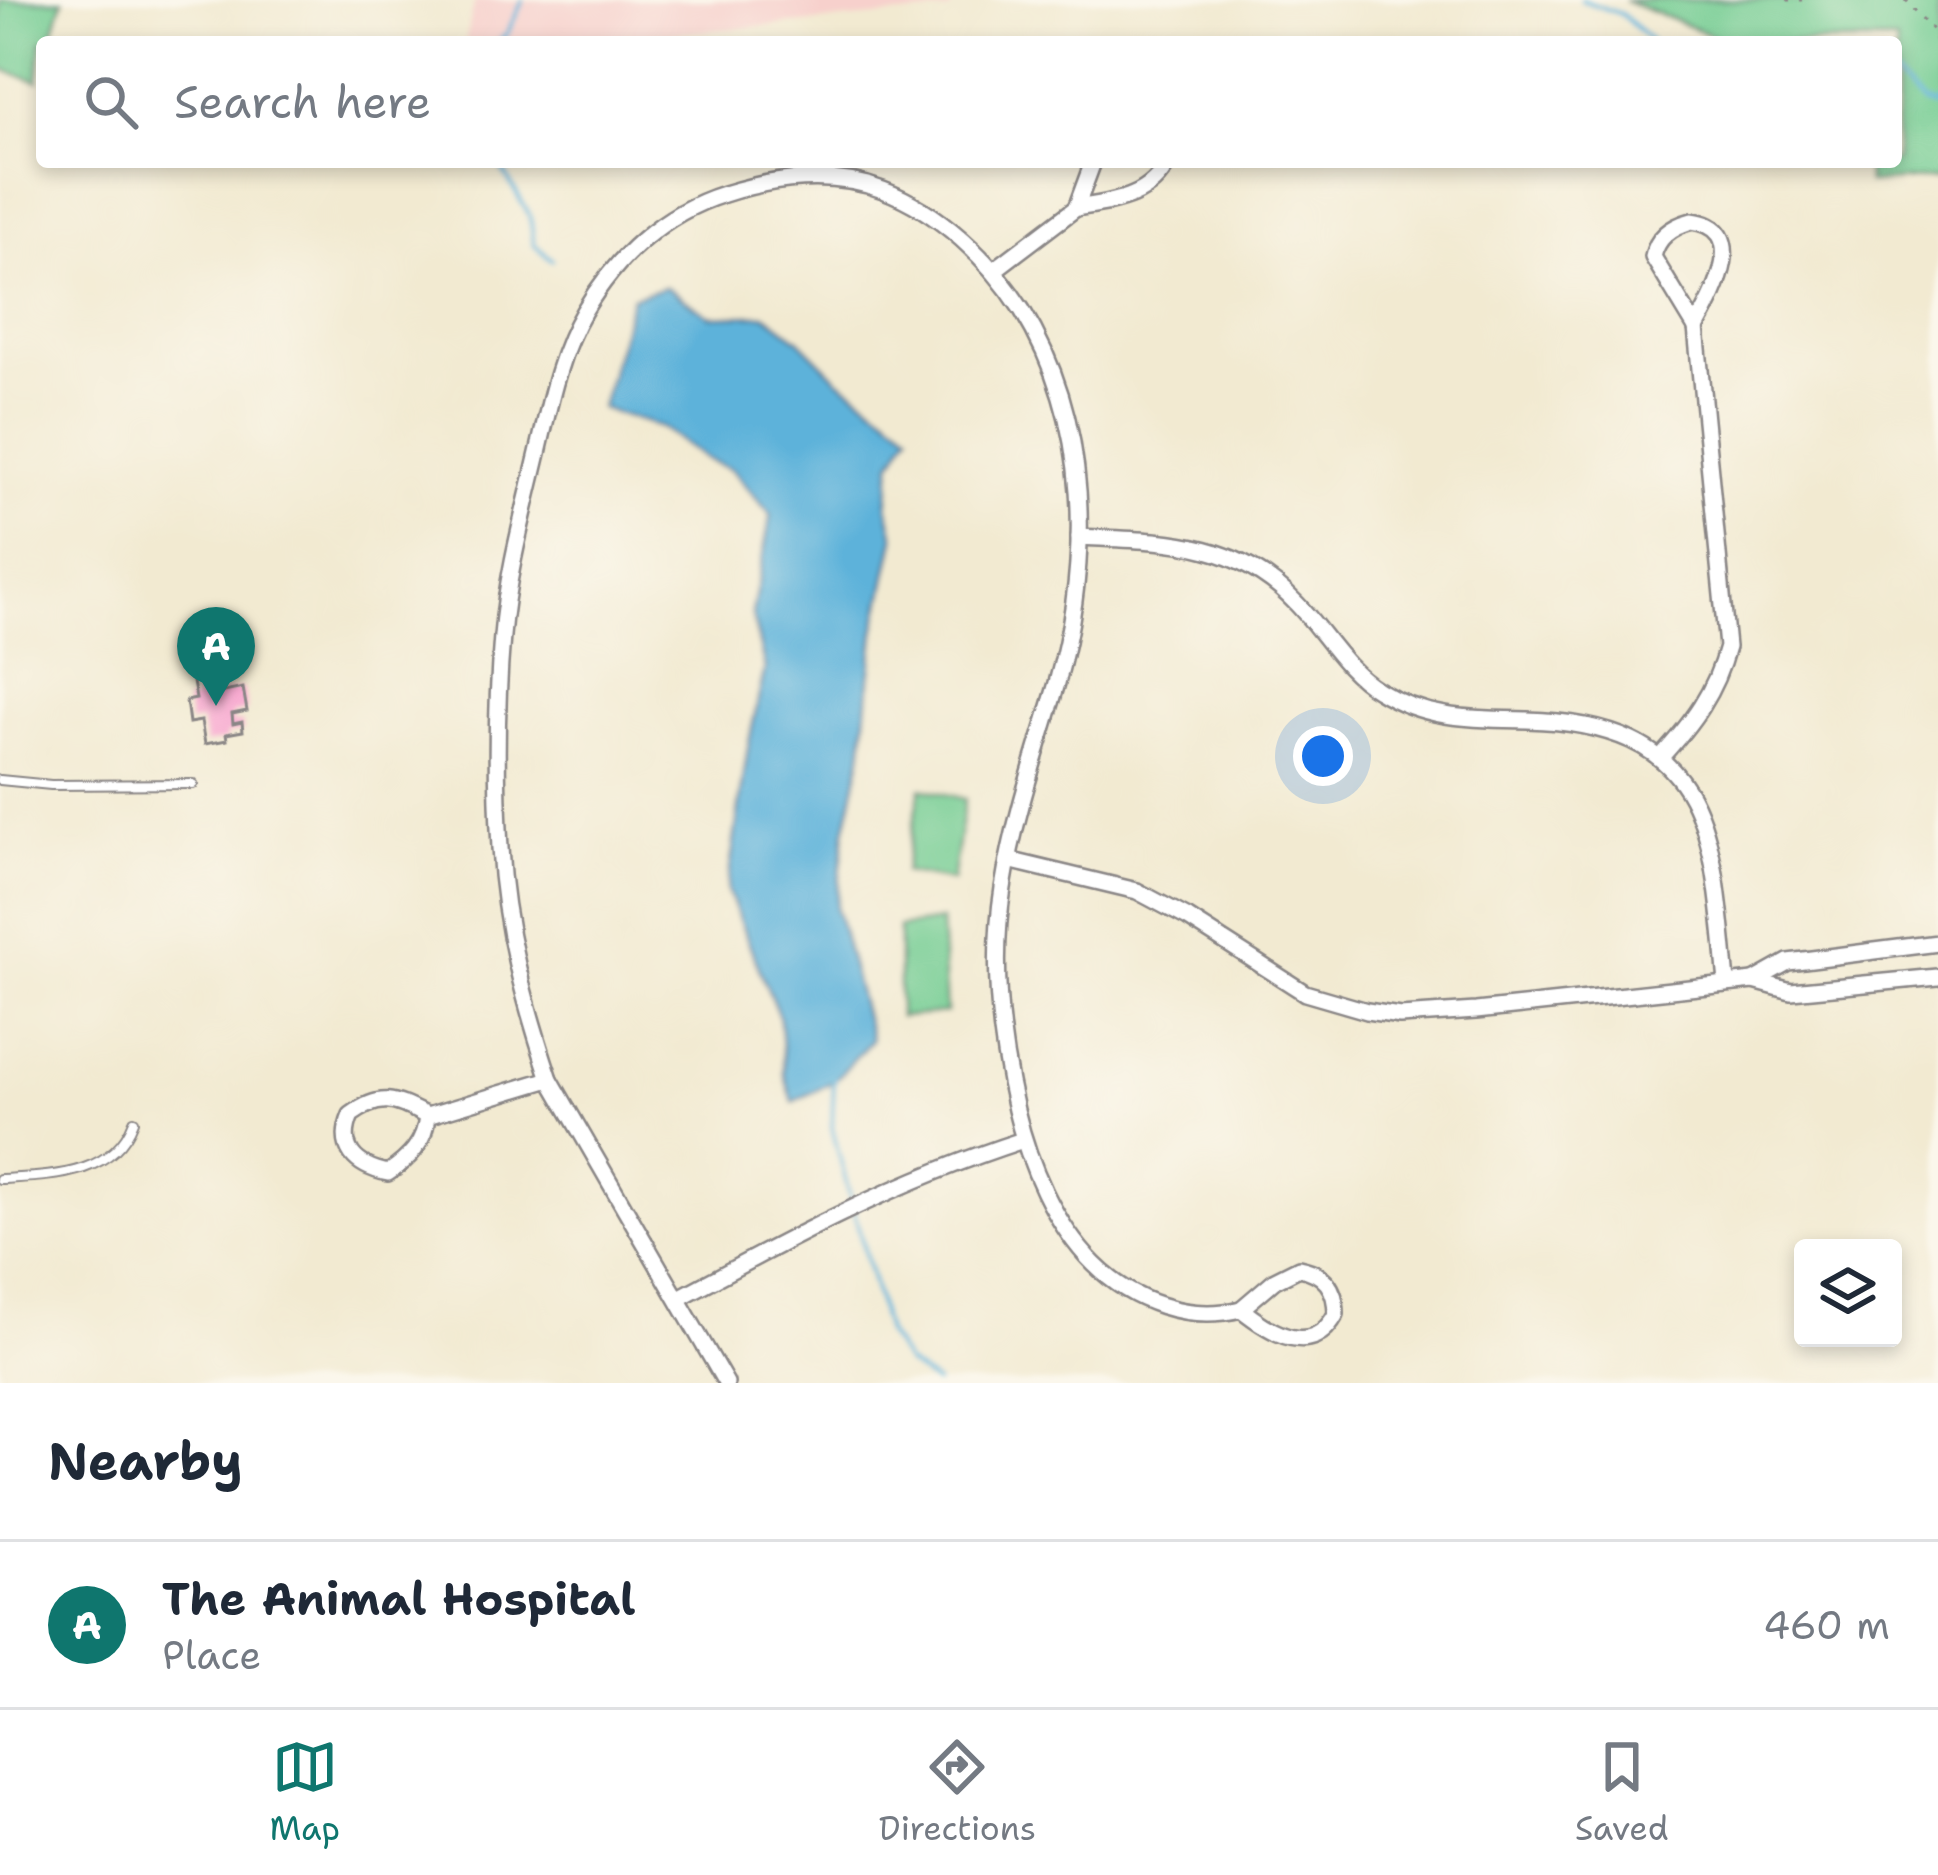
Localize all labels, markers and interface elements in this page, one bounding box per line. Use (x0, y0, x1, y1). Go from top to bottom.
search box (36, 36, 1902, 168)
icon: search (78, 69, 144, 135)
text: Search here (174, 72, 431, 132)
pin: A (177, 607, 255, 706)
your location (1293, 726, 1353, 786)
map controls (1794, 1239, 1902, 1347)
button: layers (1794, 1239, 1902, 1347)
text: Nearby (48, 1427, 243, 1495)
text: The Animal Hospital (162, 1569, 636, 1629)
text: A (72, 1599, 102, 1651)
text: 460 m (1763, 1599, 1890, 1651)
text: Place (162, 1629, 261, 1681)
tab: Map (269, 1734, 340, 1851)
tab: Directions (879, 1734, 1036, 1851)
tab: Saved (1575, 1734, 1669, 1851)

